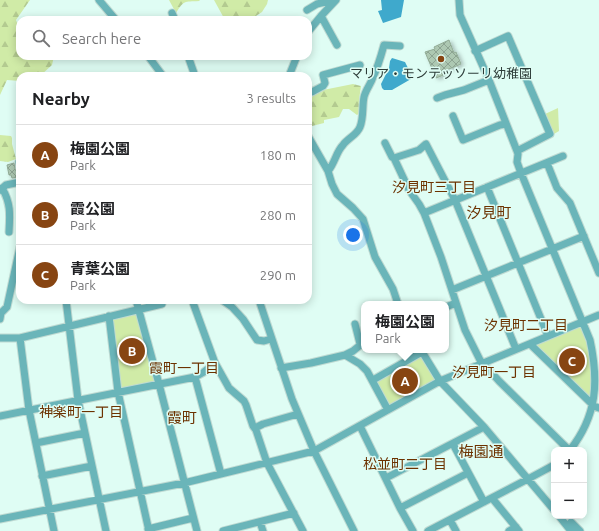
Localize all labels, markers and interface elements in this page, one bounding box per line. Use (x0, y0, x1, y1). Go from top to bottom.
search box (16, 16, 312, 60)
icon: search (30, 27, 52, 49)
text: Search here (62, 30, 141, 47)
marker: マリア・モンテッソーリ幼稚園 (436, 54, 446, 64)
place label: マリア・モンテッソーリ幼稚園 (350, 66, 532, 80)
text: Nearby (32, 89, 90, 108)
text: 3 results (246, 91, 296, 105)
text: 梅園公園 (70, 140, 130, 157)
text: A (40, 148, 50, 162)
text: 180 m (260, 148, 296, 162)
text: Park (70, 158, 96, 172)
district label: 汐見町三丁目 (392, 179, 476, 195)
text: 霞公園 (70, 200, 115, 217)
district label: 汐見町 (466, 204, 512, 221)
text: B (41, 208, 49, 222)
text: 280 m (260, 208, 296, 222)
text: Park (70, 218, 96, 232)
your location (343, 225, 363, 245)
text: 青葉公園 (70, 260, 130, 277)
text: C (41, 268, 49, 282)
text: 290 m (260, 268, 296, 282)
text: Park (70, 278, 96, 292)
popup (361, 301, 449, 353)
text: 梅園公園 (375, 313, 435, 330)
district label: 汐見町二丁目 (484, 317, 568, 333)
text: Park (375, 331, 401, 345)
pin: B (119, 336, 145, 366)
pin: C (559, 346, 585, 376)
district label: 霞町一丁目 (149, 360, 219, 376)
district label: 汐見町一丁目 (452, 364, 536, 380)
pin: A (392, 366, 418, 396)
district label: 神楽町一丁目 (39, 404, 123, 420)
district label: 霞町 (167, 409, 197, 426)
district label: 梅園通 (458, 443, 504, 460)
map controls (551, 447, 587, 519)
button: + (551, 447, 587, 483)
district label: 松並町二丁目 (363, 456, 447, 472)
button: − (551, 483, 587, 519)

